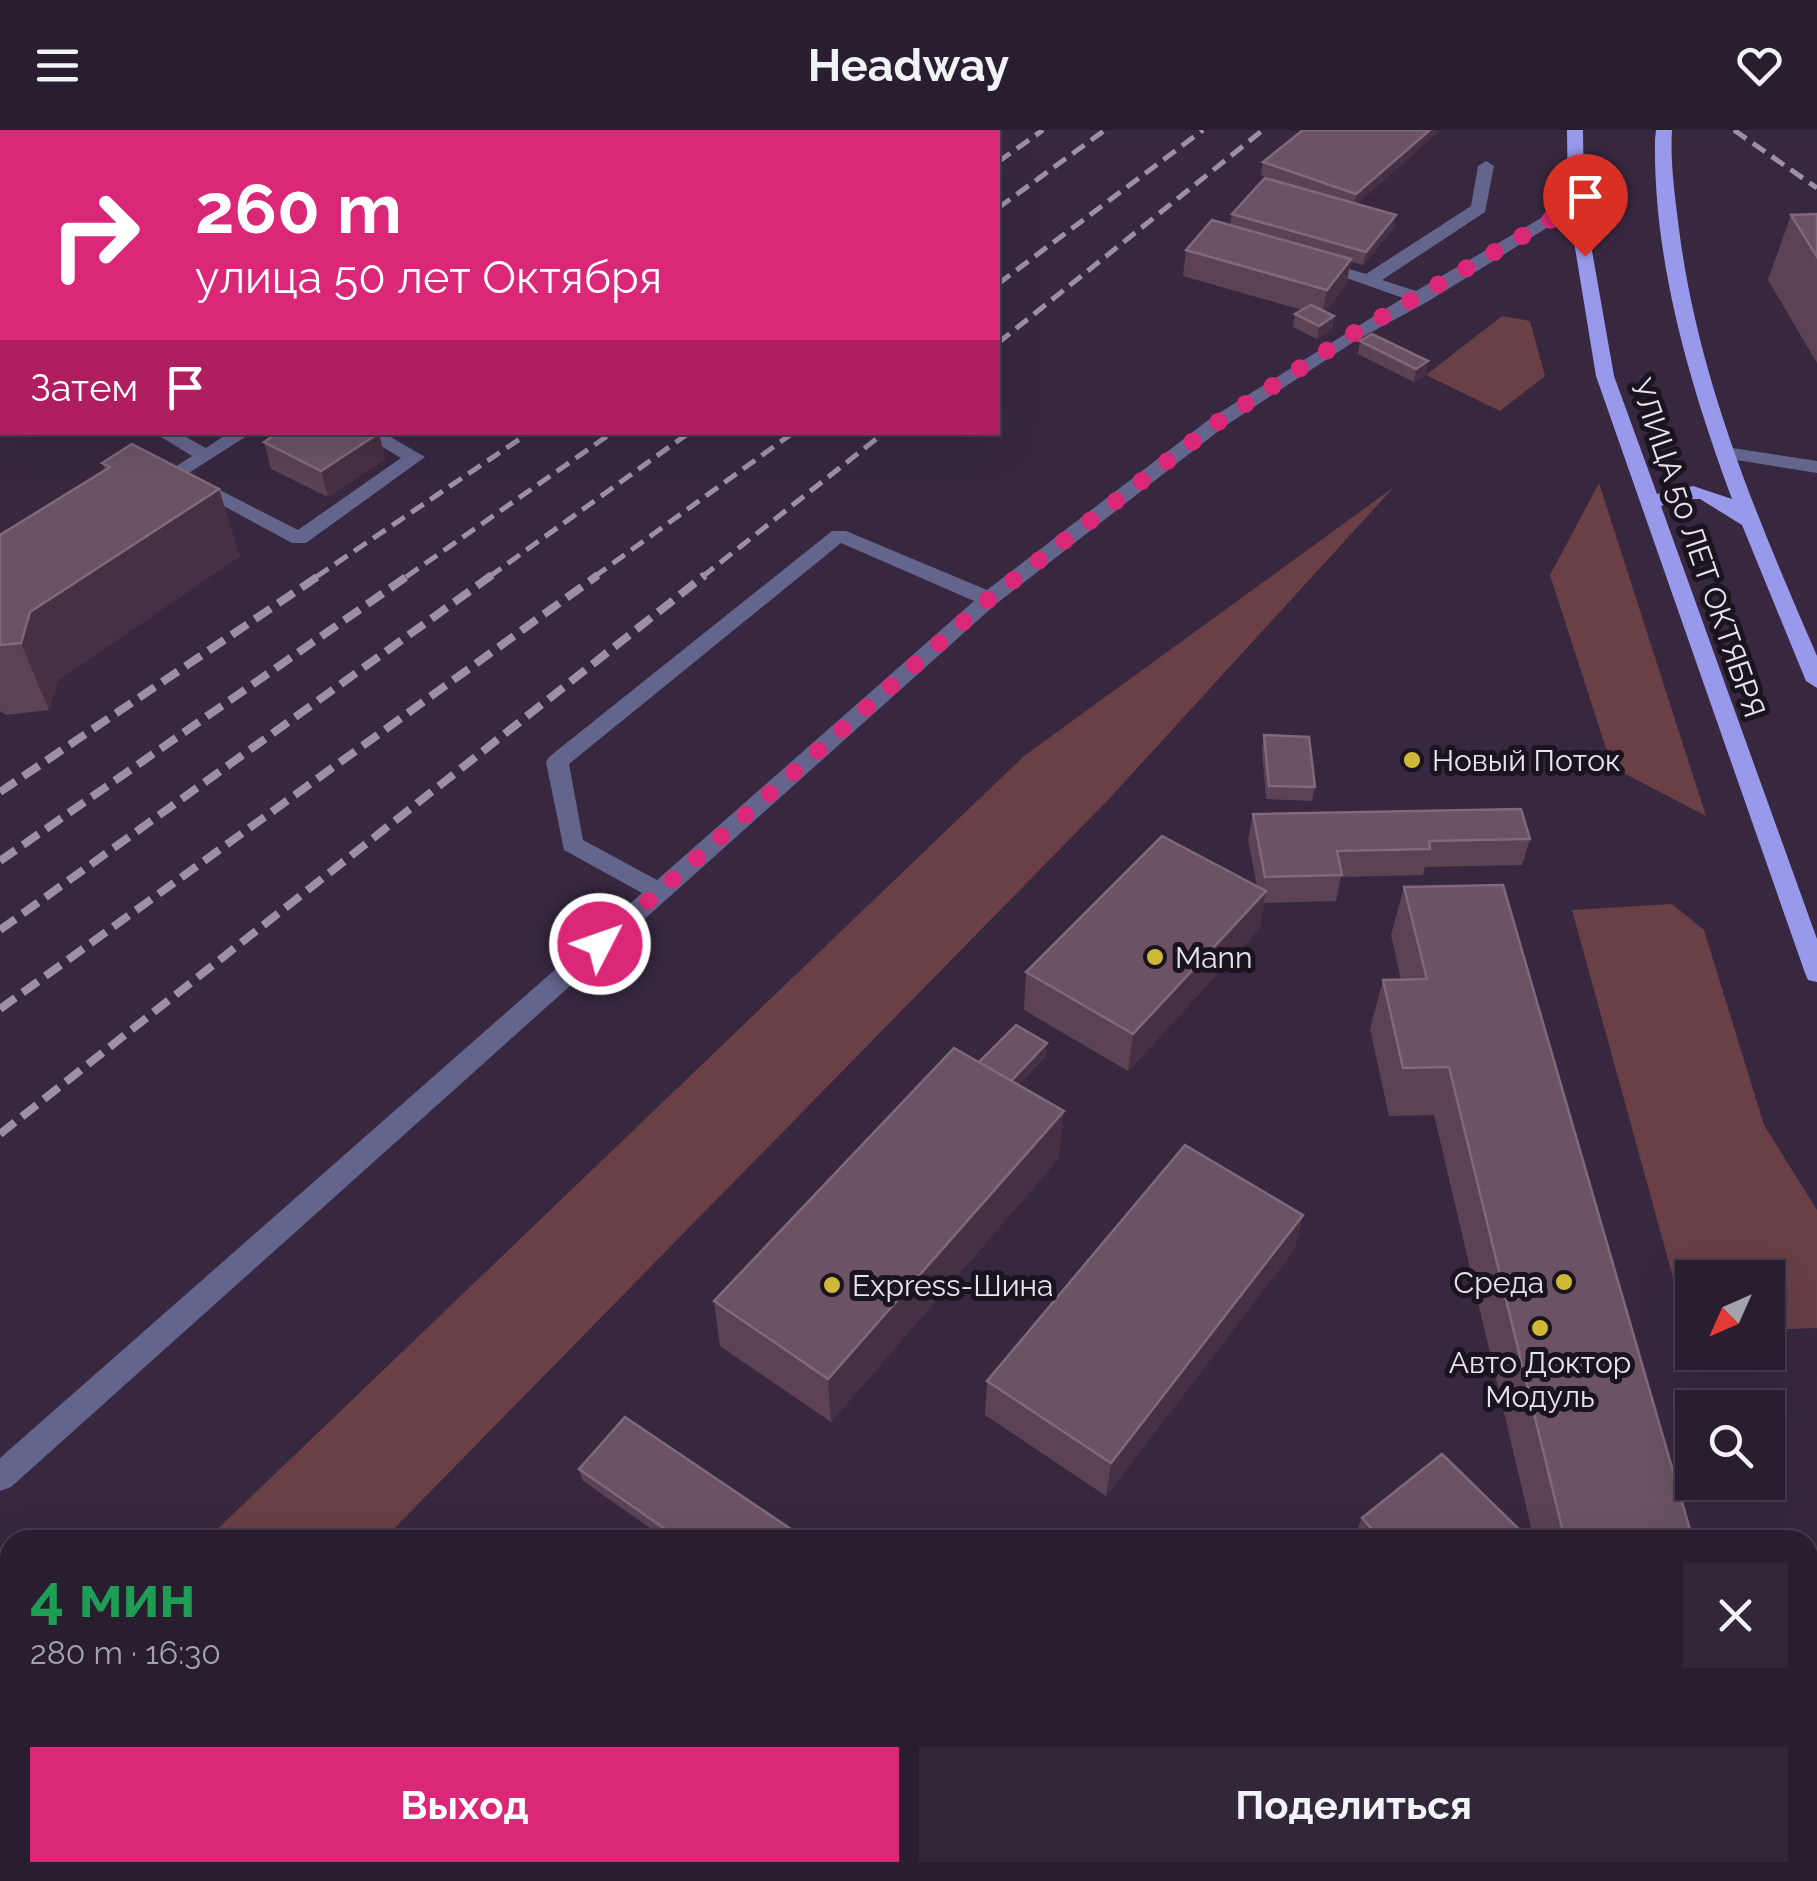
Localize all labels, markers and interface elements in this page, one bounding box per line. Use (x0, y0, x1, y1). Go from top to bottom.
icon: menu (30, 38, 85, 93)
icon: heart (1732, 38, 1787, 93)
text: Headway (808, 39, 1009, 92)
pin (1543, 154, 1628, 257)
text: 260 m (195, 167, 402, 249)
icon: arrive (1558, 169, 1613, 224)
icon: right (30, 170, 160, 300)
text: улица 50 лет Октября (195, 251, 662, 304)
icon: arrive (158, 360, 213, 415)
text: Затем (30, 365, 138, 410)
street label: УЛИЦА 50 ЛЕТ ОКТЯБРЯ (1624, 374, 1772, 722)
place label: Новый Поток (1432, 743, 1621, 778)
marker: Новый Поток (1401, 749, 1423, 771)
position arrow (548, 892, 652, 996)
place label: Mann (1175, 940, 1253, 975)
marker: Mann (1144, 946, 1166, 968)
north arrow (1675, 1260, 1785, 1370)
map controls (1675, 1260, 1785, 1500)
place label: Среда (1454, 1265, 1544, 1300)
place label: Express-Шина (852, 1268, 1053, 1303)
marker: Среда (1553, 1271, 1575, 1293)
marker: Express-Шина (821, 1274, 843, 1296)
marker: Авто Доктор Модуль (1529, 1317, 1551, 1339)
place label: Авто Доктор Модуль (1449, 1345, 1631, 1414)
button: search (1675, 1390, 1785, 1500)
text: 4 мин (30, 1561, 195, 1631)
button: close (1683, 1563, 1788, 1668)
text: 280 m · 16:30 (30, 1634, 221, 1671)
button: Выход (30, 1747, 899, 1862)
button: Поделиться (919, 1747, 1788, 1862)

